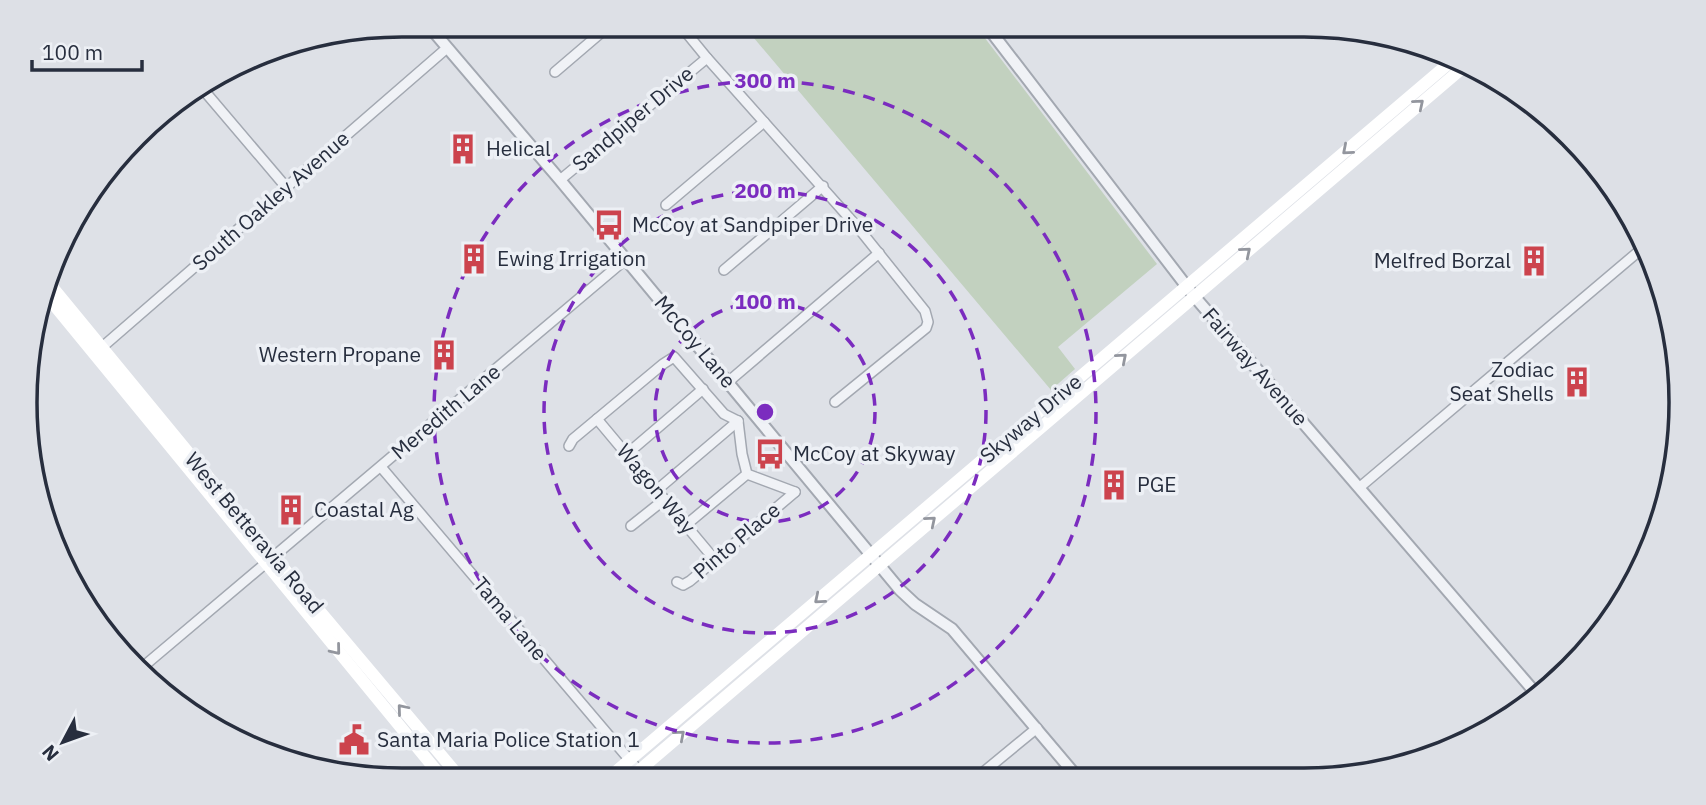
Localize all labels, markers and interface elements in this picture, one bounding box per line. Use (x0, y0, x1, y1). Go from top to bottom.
scale bar (32, 28, 142, 72)
text: 100 m (42, 38, 103, 66)
street label: Sandpiper Drive (566, 59, 699, 177)
text: 300 m (734, 66, 796, 94)
one-way arrow (1412, 100, 1424, 113)
street label: South Oakley Avenue (186, 124, 355, 276)
building icon: Helical (446, 132, 480, 166)
place label: Helical (486, 134, 551, 162)
one-way arrow (1343, 142, 1356, 154)
text: 200 m (734, 176, 796, 204)
bus stop icon: McCoy at Sandpiper Drive (592, 208, 626, 242)
place label: McCoy at Sandpiper Drive (632, 210, 873, 238)
building icon: Ewing Irrigation (457, 242, 491, 276)
place label: Ewing Irrigation (497, 244, 646, 272)
building icon: Melfred Borzal (1517, 244, 1551, 278)
place label: Melfred Borzal (1374, 246, 1511, 274)
one-way arrow (1238, 248, 1251, 260)
text: 100 m (734, 287, 796, 315)
street label: McCoy Lane (649, 289, 743, 394)
street label: Fairway Avenue (1197, 301, 1315, 431)
building icon: Western Propane (427, 338, 461, 372)
place label: Western Propane (259, 340, 421, 368)
one-way arrow (1114, 354, 1127, 366)
place label: Zodiac Seat Shells (1450, 355, 1554, 407)
street label: Meredith Lane (385, 357, 506, 465)
building icon: Zodiac Seat Shells (1560, 365, 1594, 399)
street label: Skyway Drive (973, 367, 1087, 469)
centre of rings (753, 400, 777, 424)
street label: Wagon Way (611, 437, 703, 540)
bus stop icon: McCoy at Skyway (753, 437, 787, 471)
place label: McCoy at Skyway (793, 439, 956, 467)
street label: West Betteravia Road (179, 446, 331, 619)
building icon: PGE (1097, 468, 1131, 502)
place label: PGE (1137, 470, 1177, 498)
building icon: Coastal Ag (274, 493, 308, 527)
place label: Coastal Ag (314, 495, 414, 523)
street label: Pinto Place (687, 496, 786, 585)
one-way arrow (922, 517, 935, 529)
street label: Tama Lane (467, 571, 554, 666)
one-way arrow (814, 591, 827, 603)
one-way arrow (328, 643, 341, 655)
one-way arrow (398, 705, 410, 718)
north arrow (28, 707, 98, 777)
public building icon: Santa Maria Police Station 1 (337, 723, 371, 757)
place label: Santa Maria Police Station 1 (377, 725, 640, 753)
one-way arrow (672, 731, 685, 743)
text: N (37, 740, 64, 766)

